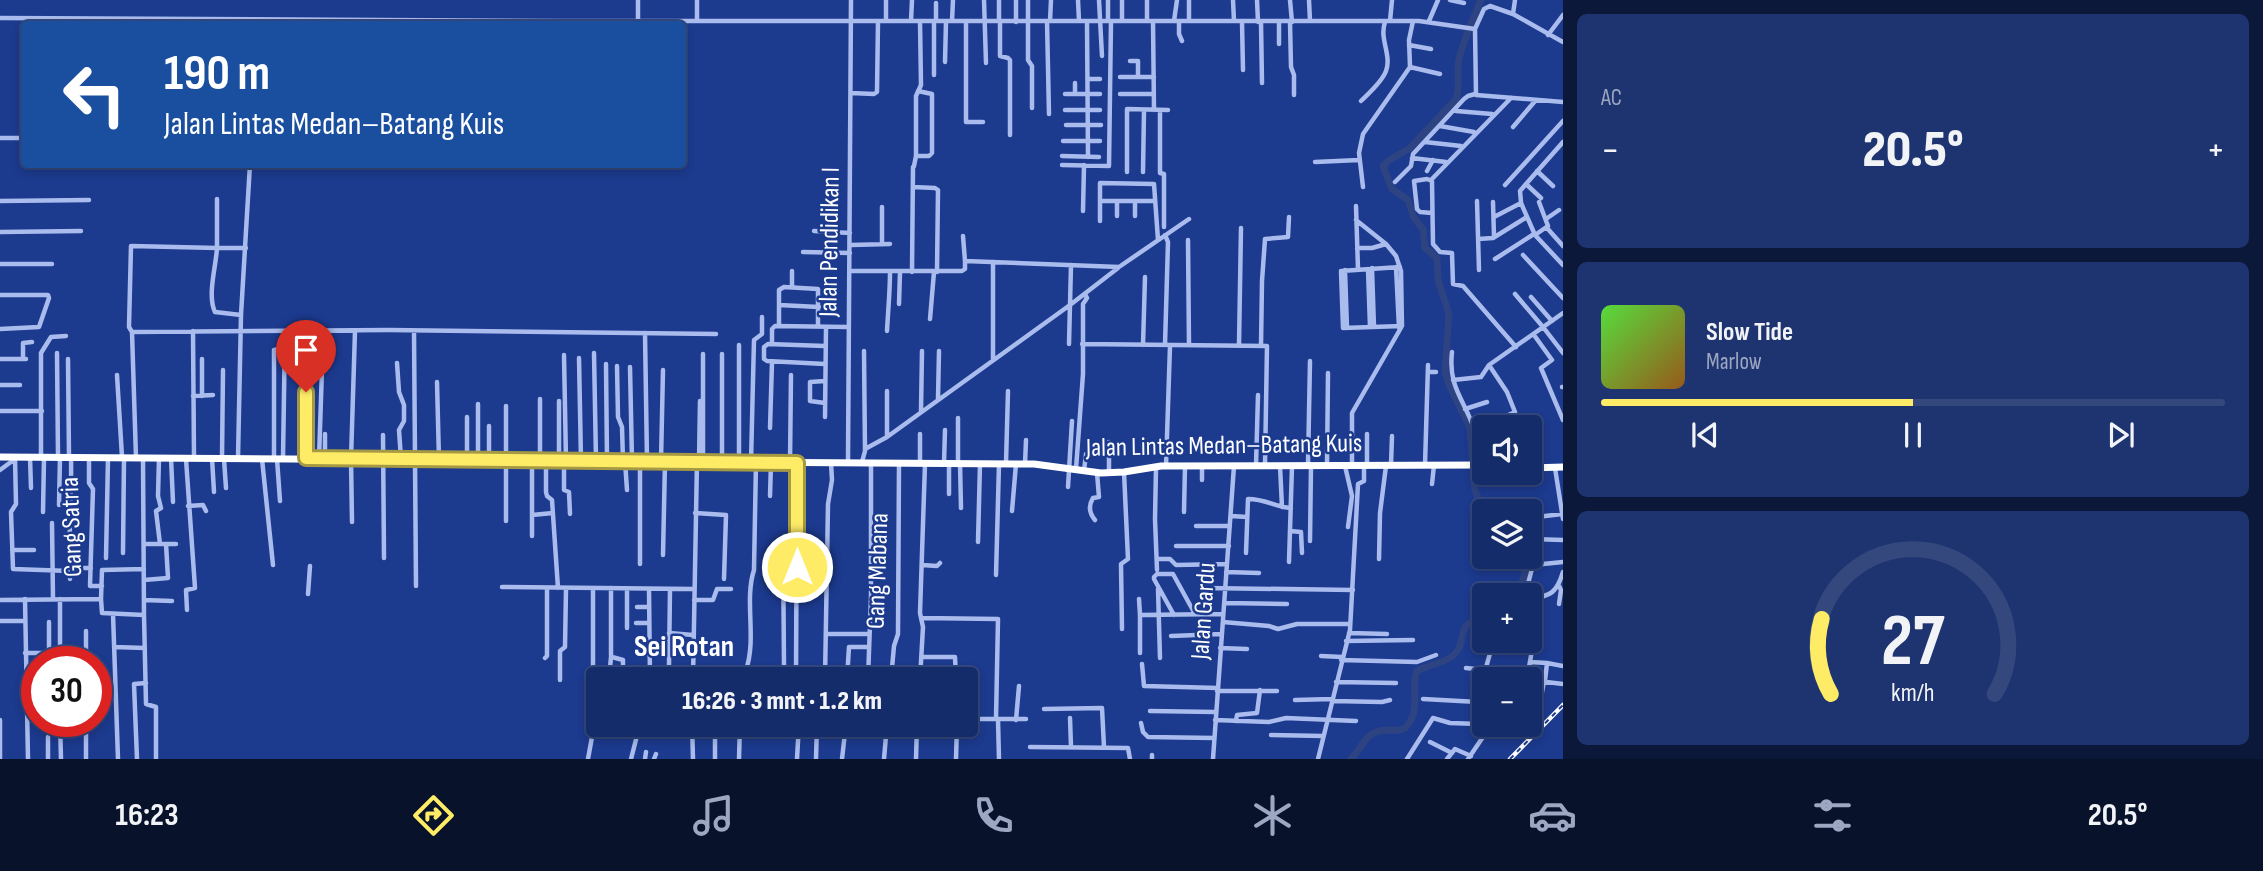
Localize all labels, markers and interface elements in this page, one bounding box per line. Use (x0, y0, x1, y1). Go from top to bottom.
text: 190 m (164, 45, 270, 104)
icon: left (49, 49, 140, 140)
text: AC (1601, 84, 1622, 112)
text: Jalan Lintas Medan–Batang Kuis (164, 105, 504, 144)
text: 20.5° (1862, 119, 1964, 182)
text: − (1601, 128, 1620, 173)
text: + (2206, 128, 2225, 173)
street label: Jalan Pendidikan I (813, 167, 847, 318)
text: Slow Tide (1706, 317, 1793, 348)
pin (276, 320, 336, 392)
icon: arrive (287, 331, 325, 369)
text: Marlow (1706, 348, 1762, 376)
map controls (1472, 415, 1542, 737)
button: sound (1472, 415, 1542, 485)
icon: previous (1686, 416, 1724, 454)
icon: pause (1894, 416, 1932, 454)
icon: next (2102, 416, 2140, 454)
street label: Jalan Lintas Medan–Batang Kuis (1085, 428, 1362, 464)
street label: Gang Satria (55, 477, 89, 577)
button: layers (1472, 499, 1542, 569)
street label: Gang Mabana (860, 513, 896, 629)
position arrow (760, 530, 834, 604)
street label: Jalan Gardu (1185, 562, 1223, 661)
button: + (1472, 583, 1542, 653)
text: 27 (1881, 598, 1945, 686)
district label: Sei Rotan (634, 629, 734, 665)
speed limit sign: 30 (21, 646, 112, 737)
button: − (1472, 667, 1542, 737)
text: km/h (1891, 678, 1935, 709)
text: 16:26 · 3 mnt · 1.2 km (682, 686, 882, 717)
icon: directions (409, 791, 458, 840)
icon: music (689, 791, 738, 840)
icon: phone (969, 791, 1018, 840)
icon: climate (1248, 791, 1297, 840)
icon: car (1528, 791, 1577, 840)
icon: filters (1808, 791, 1857, 840)
text: 16:23 (115, 796, 179, 835)
text: 20.5° (2088, 796, 2148, 835)

